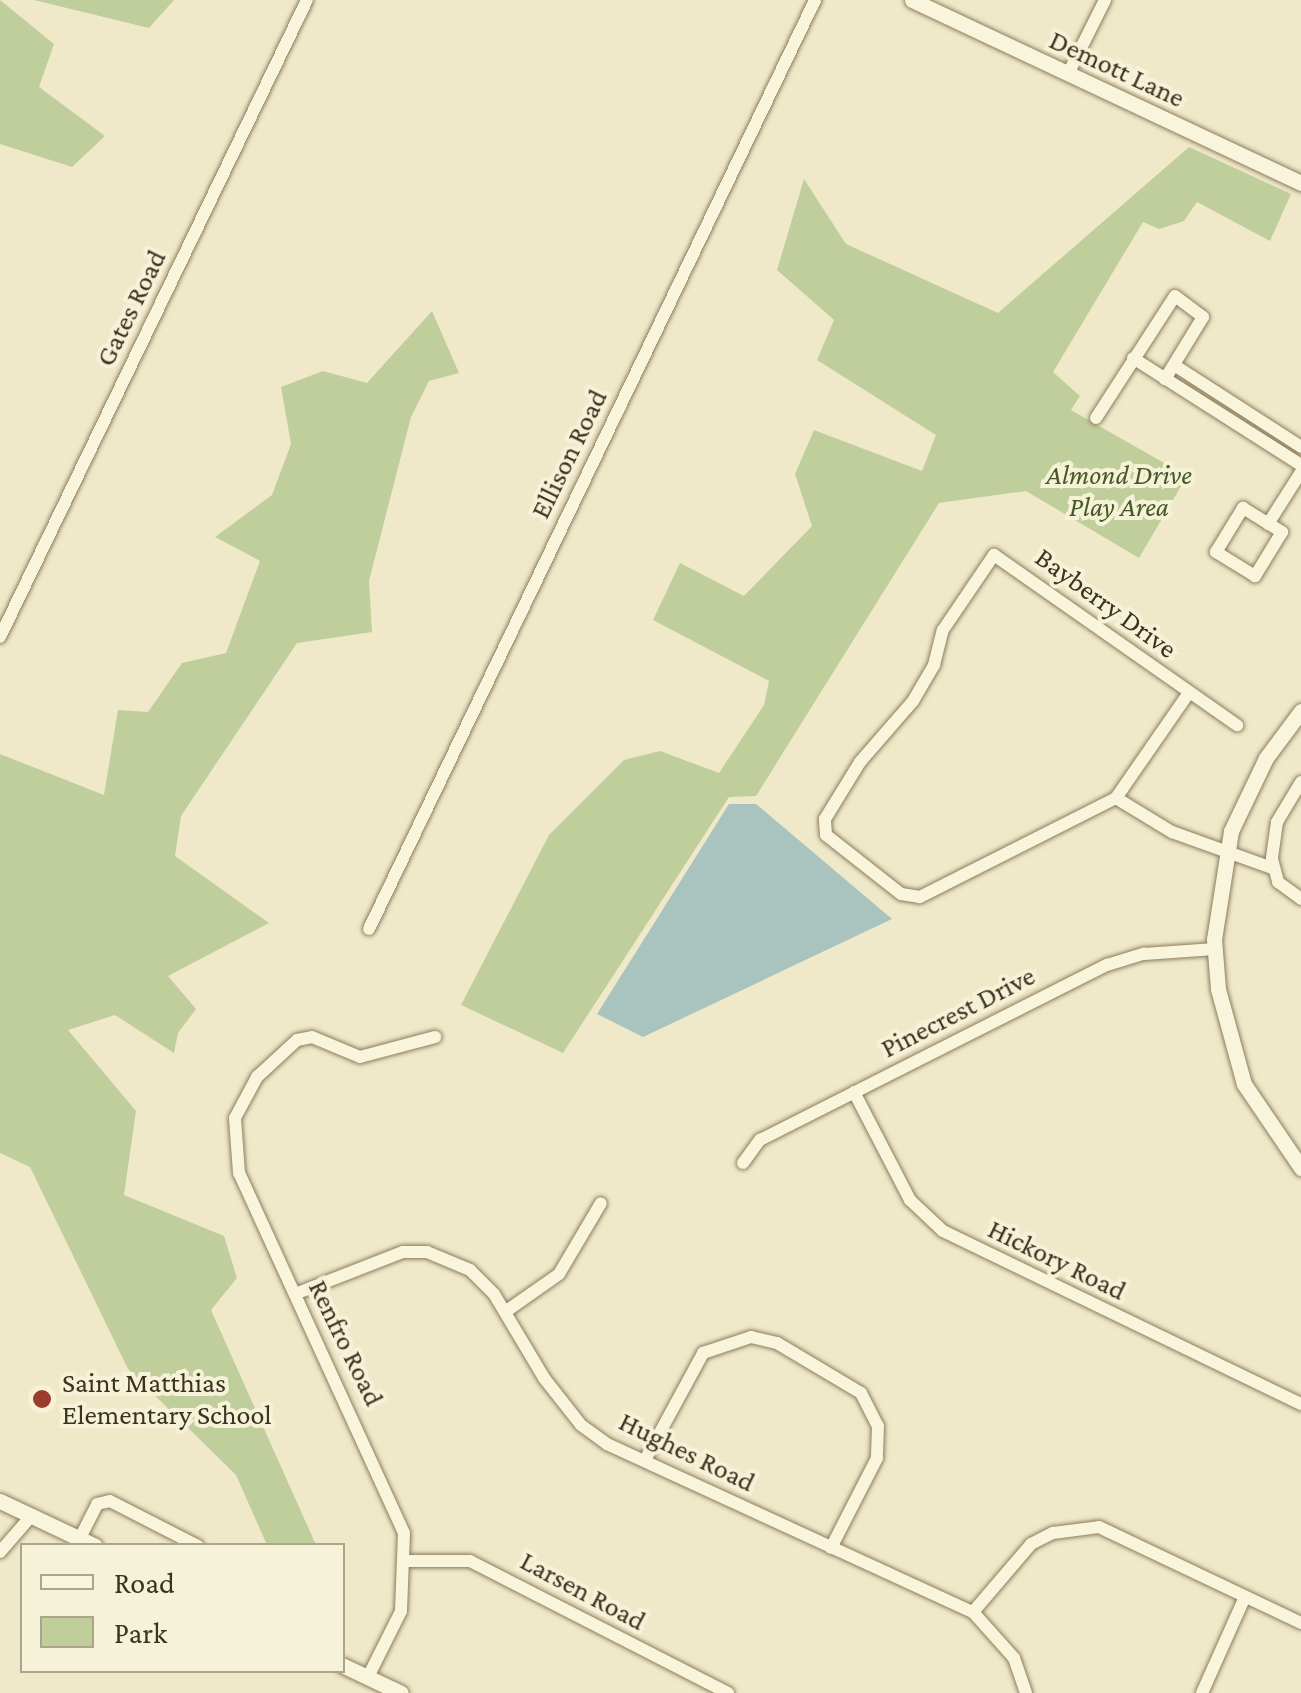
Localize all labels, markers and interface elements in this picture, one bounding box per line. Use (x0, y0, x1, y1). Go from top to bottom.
street label: Demott Lane (1044, 23, 1190, 115)
street label: Gates Road (88, 244, 174, 372)
street label: Ellison Road (523, 384, 615, 524)
park label: Almond Drive Play Area (1046, 458, 1192, 524)
street label: Bayberry Drive (1029, 540, 1183, 666)
street label: Pinecrest Drive (875, 959, 1041, 1065)
street label: Hickory Road (983, 1212, 1131, 1308)
street label: Renfro Road (301, 1274, 391, 1412)
place label: Saint Matthias Elementary School (62, 1366, 272, 1432)
marker: Saint Matthias Elementary School (31, 1388, 53, 1410)
street label: Hughes Road (614, 1405, 760, 1499)
legend (20, 1543, 345, 1673)
street label: Larsen Road (515, 1544, 651, 1638)
text: Road (114, 1566, 175, 1599)
text: Park (114, 1616, 167, 1649)

